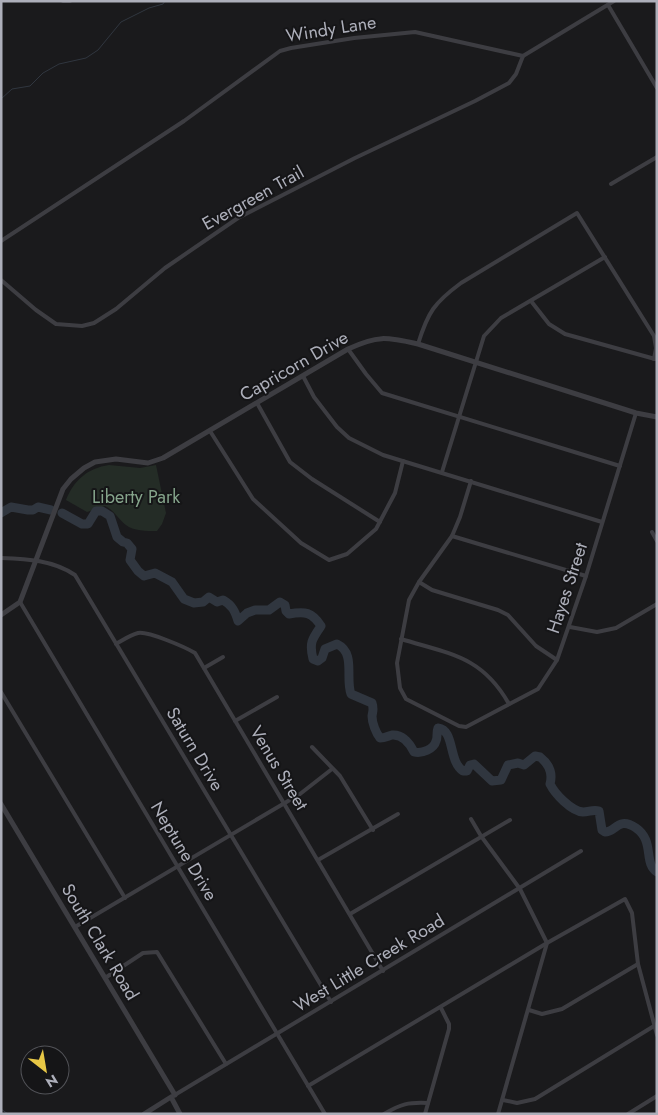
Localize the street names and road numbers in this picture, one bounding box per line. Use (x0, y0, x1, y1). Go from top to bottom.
street label: Windy Lane (284, 9, 378, 49)
street label: Evergreen Trail (197, 159, 309, 237)
street label: Capricorn Drive (235, 324, 353, 408)
street label: Hayes Street (540, 539, 594, 637)
street label: Saturn Drive (160, 702, 230, 796)
street label: Venus Street (244, 721, 315, 816)
street label: Neptune Drive (144, 797, 224, 905)
street label: South Clark Road (55, 879, 145, 1005)
street label: West Little Creek Road (289, 908, 449, 1018)

